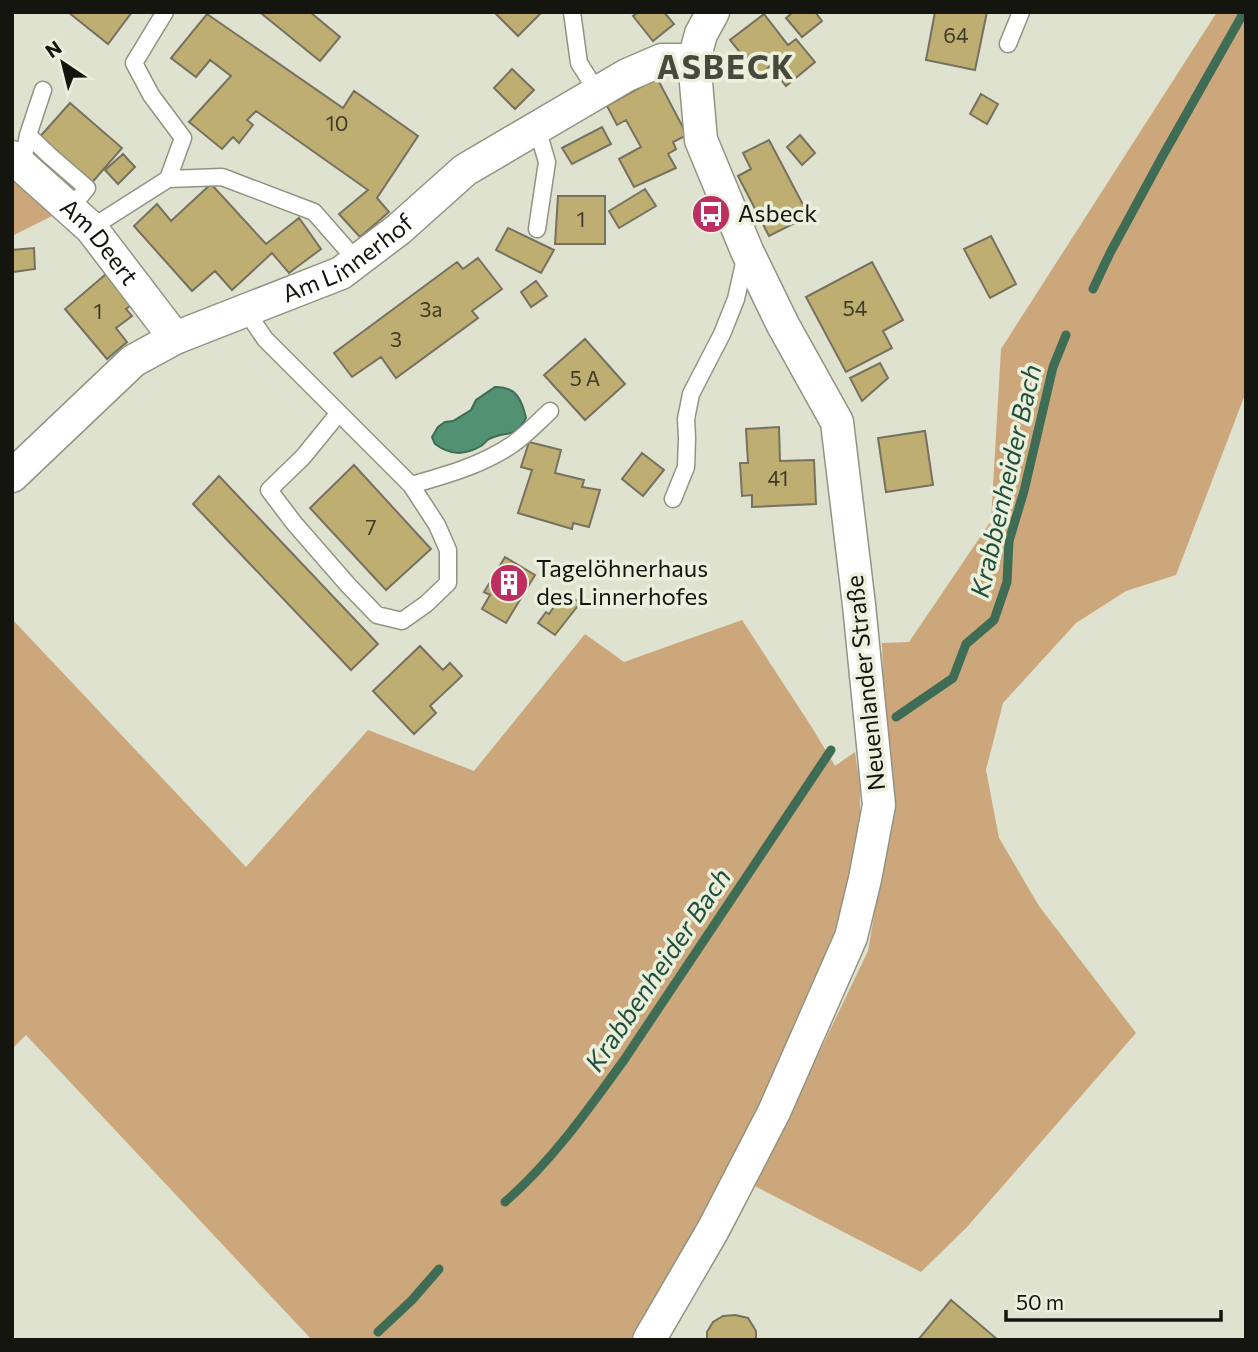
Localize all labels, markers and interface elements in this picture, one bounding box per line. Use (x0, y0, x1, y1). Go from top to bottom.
house number: 64 (943, 22, 969, 47)
north arrow (28, 28, 98, 98)
text: N (41, 35, 65, 62)
district label: ASBECK (657, 46, 795, 86)
house number: 10 (326, 110, 348, 135)
street label: Am Deert (55, 192, 145, 290)
bus stop icon: Asbeck (690, 193, 732, 235)
place label: Asbeck (738, 198, 817, 227)
house number: 1 (577, 206, 585, 231)
street label: Am Linnerhof (278, 207, 419, 308)
house number: 54 (843, 295, 868, 320)
house number: 3a (420, 296, 442, 321)
house number: 1 (94, 298, 102, 323)
house number: 3 (390, 326, 402, 351)
water label: Krabbenheider Bach (963, 361, 1046, 600)
house number: 5 A (570, 365, 600, 390)
house number: 41 (768, 465, 788, 490)
house number: 7 (365, 514, 377, 539)
place label: Tagelöhnerhaus des Linnerhofes (536, 553, 708, 610)
building icon: Tagelöhnerhaus des Linnerhofes (488, 562, 530, 604)
street label: Neuenlander Straße (839, 574, 890, 792)
water label: Krabbenheider Bach (577, 862, 736, 1077)
scale bar (1006, 1278, 1221, 1322)
text: 50 m (1016, 1289, 1064, 1314)

